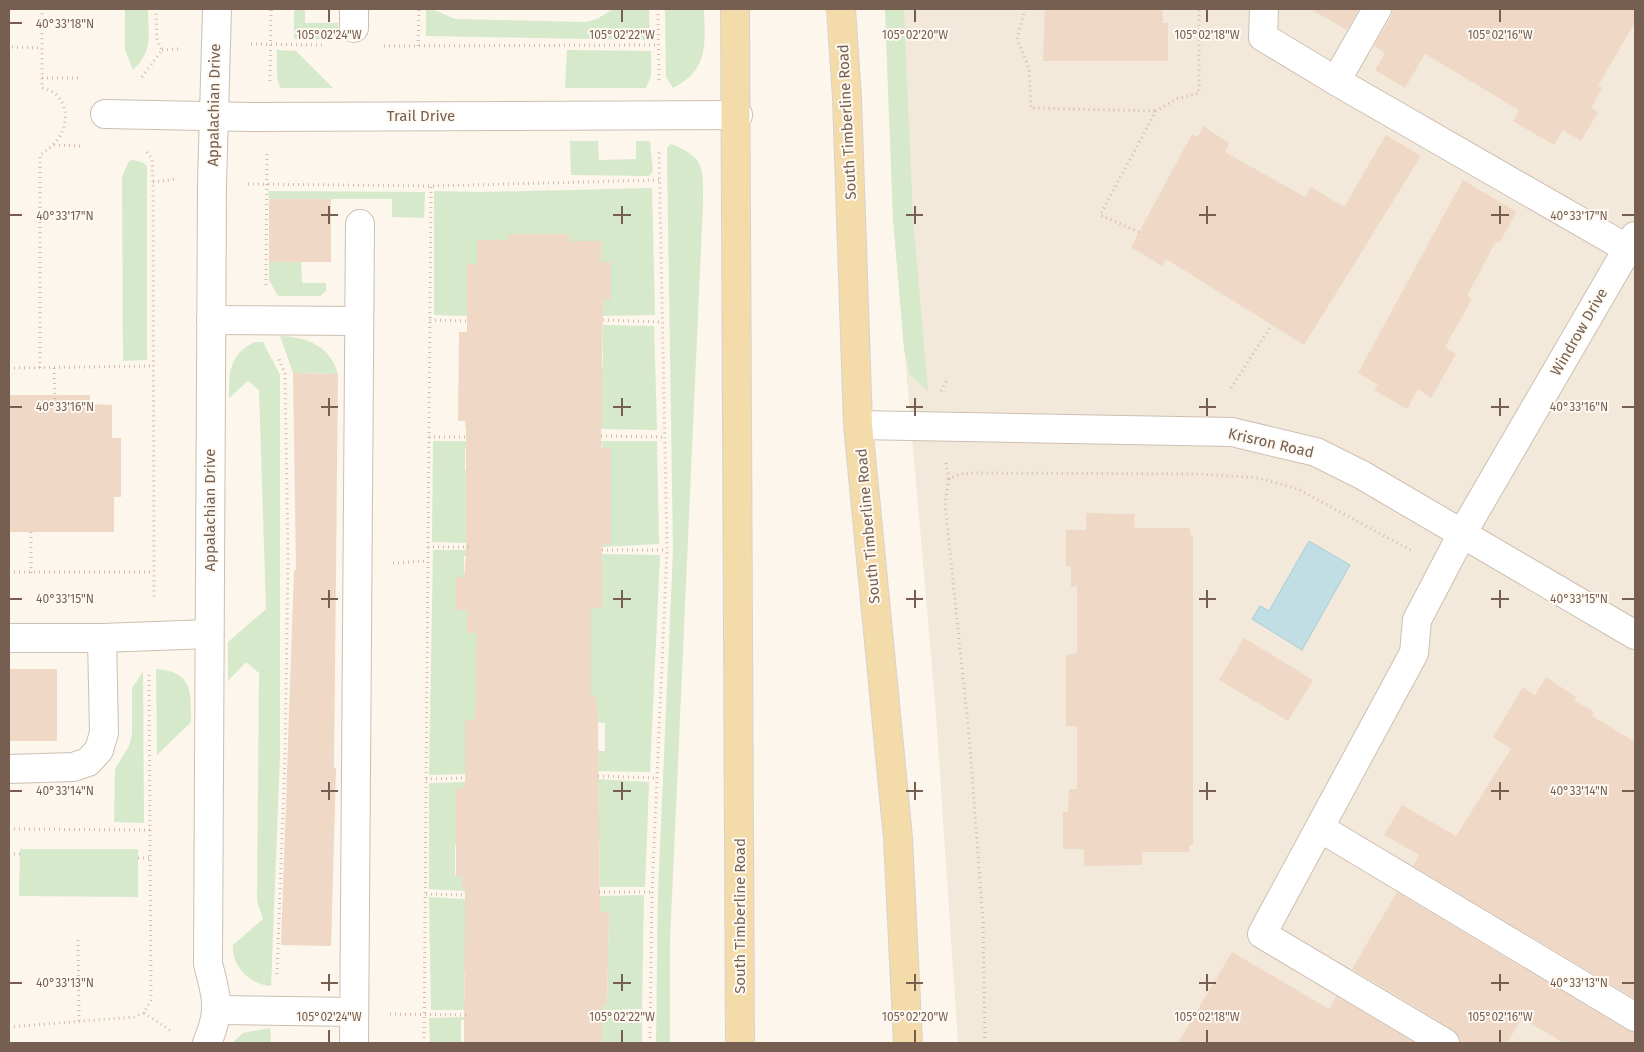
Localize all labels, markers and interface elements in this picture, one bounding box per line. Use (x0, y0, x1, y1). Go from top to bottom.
text: 40°33'18"N (36, 17, 94, 31)
text: 105°02'24"W (296, 28, 362, 42)
text: 105°02'22"W (589, 28, 655, 42)
text: 105°02'20"W (882, 28, 948, 42)
text: 105°02'18"W (1174, 28, 1240, 42)
text: 105°02'16"W (1467, 28, 1533, 42)
street label: Appalachian Drive (204, 43, 224, 167)
street label: South Timberline Road (834, 44, 860, 200)
street label: Trail Drive (387, 107, 455, 125)
text: 40°33'17"N (36, 209, 94, 223)
text: 40°33'17"N (1550, 209, 1608, 223)
street label: Windrow Drive (1547, 285, 1611, 379)
text: 40°33'16"N (36, 400, 94, 414)
text: 40°33'16"N (1550, 400, 1608, 414)
street label: Krisron Road (1226, 424, 1316, 462)
street label: Appalachian Drive (201, 448, 219, 572)
street label: South Timberline Road (852, 448, 884, 604)
text: 40°33'15"N (36, 592, 94, 606)
text: 40°33'15"N (1550, 592, 1608, 606)
text: 40°33'14"N (36, 784, 94, 798)
text: 40°33'14"N (1550, 784, 1608, 798)
street label: South Timberline Road (731, 838, 749, 994)
text: 40°33'13"N (36, 976, 94, 990)
text: 40°33'13"N (1550, 976, 1608, 990)
text: 105°02'24"W (296, 1010, 362, 1024)
text: 105°02'22"W (589, 1010, 655, 1024)
text: 105°02'20"W (882, 1010, 948, 1024)
text: 105°02'18"W (1174, 1010, 1240, 1024)
text: 105°02'16"W (1467, 1010, 1533, 1024)

